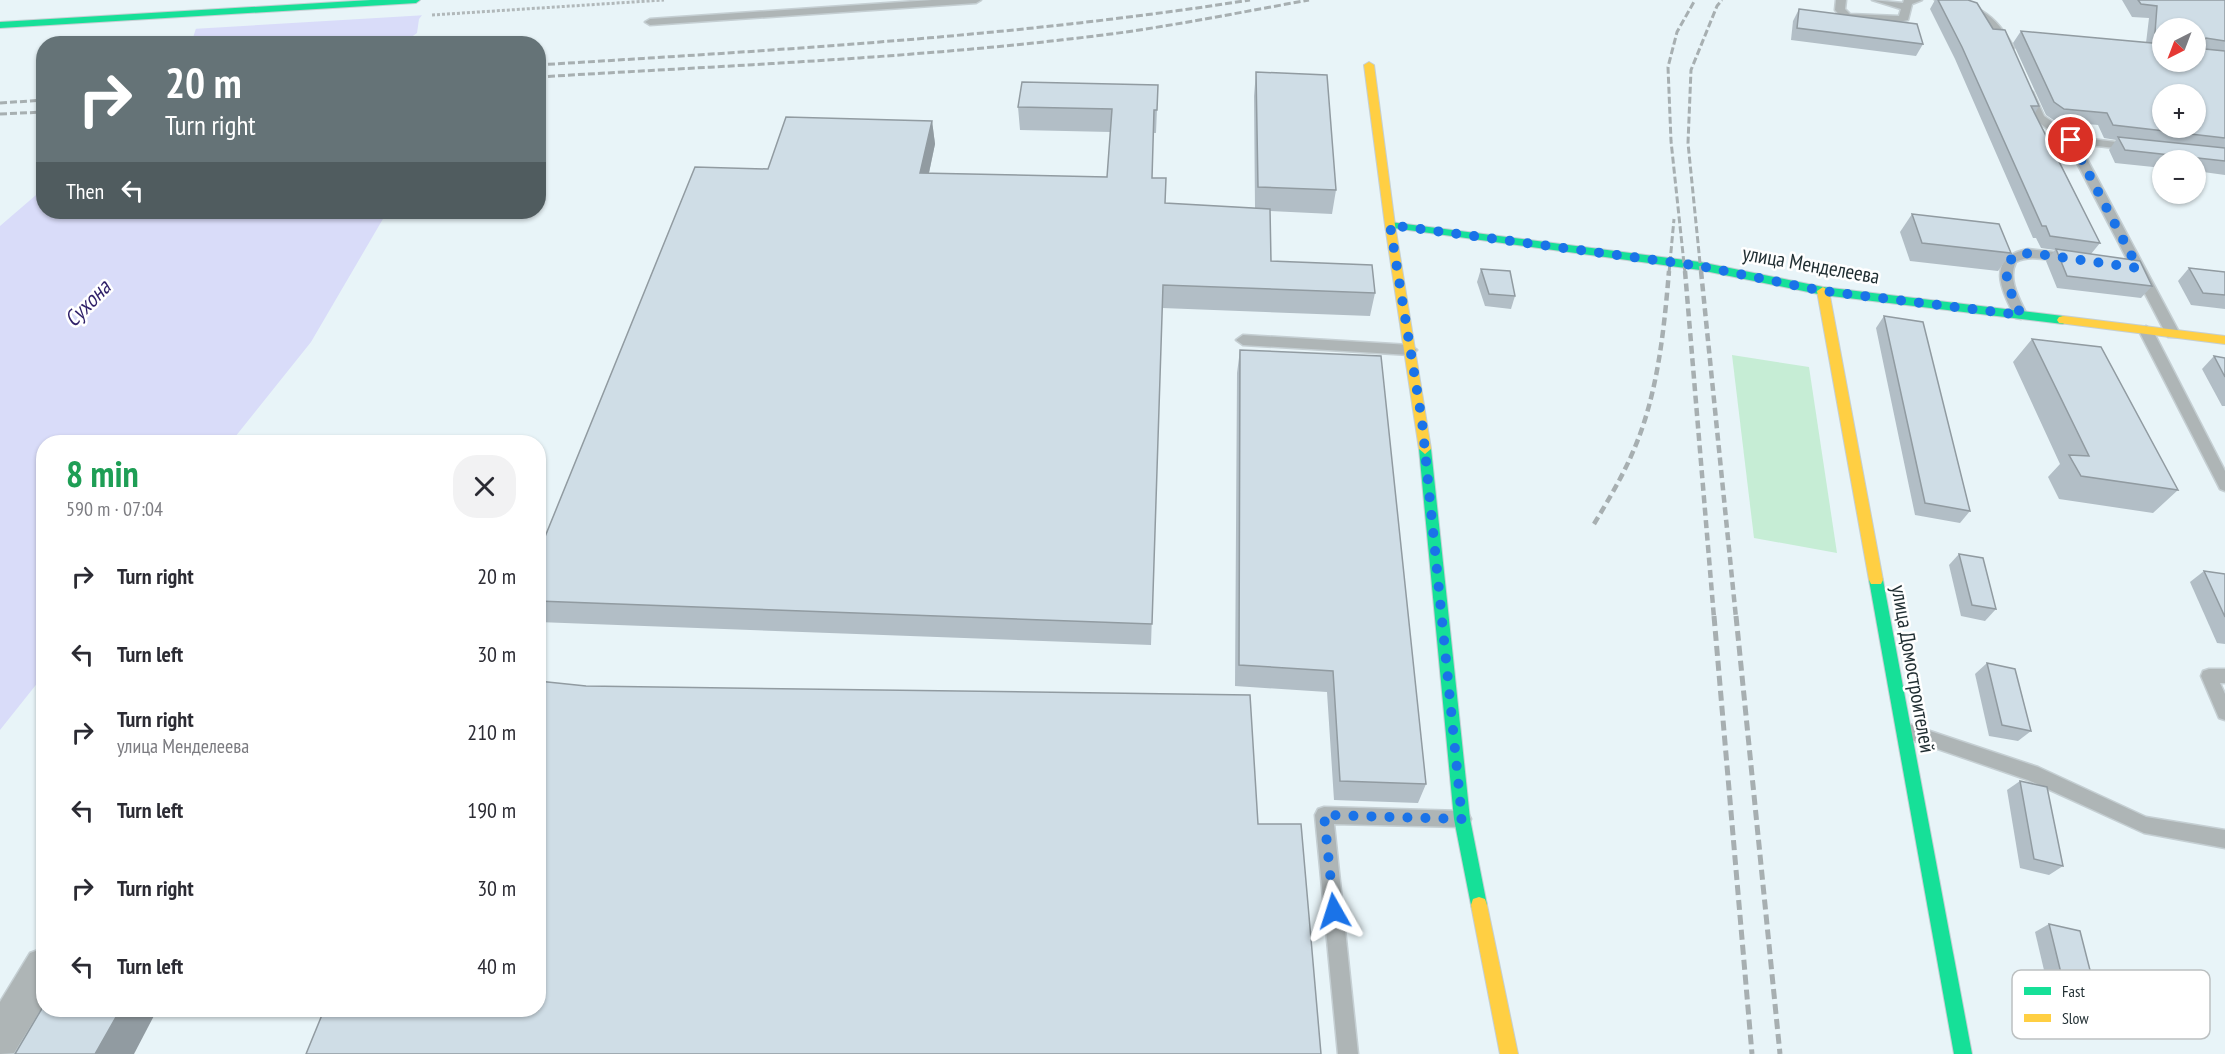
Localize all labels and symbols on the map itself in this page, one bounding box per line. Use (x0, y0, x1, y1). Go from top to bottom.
north arrow (2152, 18, 2206, 72)
pin (2045, 114, 2096, 165)
street label: улица Менделеева (1740, 239, 1882, 290)
water label: Сухона (58, 273, 117, 332)
street label: улица Домостроителей (1885, 583, 1942, 755)
position arrow (1302, 879, 1366, 943)
legend (2012, 970, 2210, 1039)
text: Fast (2062, 981, 2085, 1001)
text: Slow (2062, 1008, 2089, 1028)

